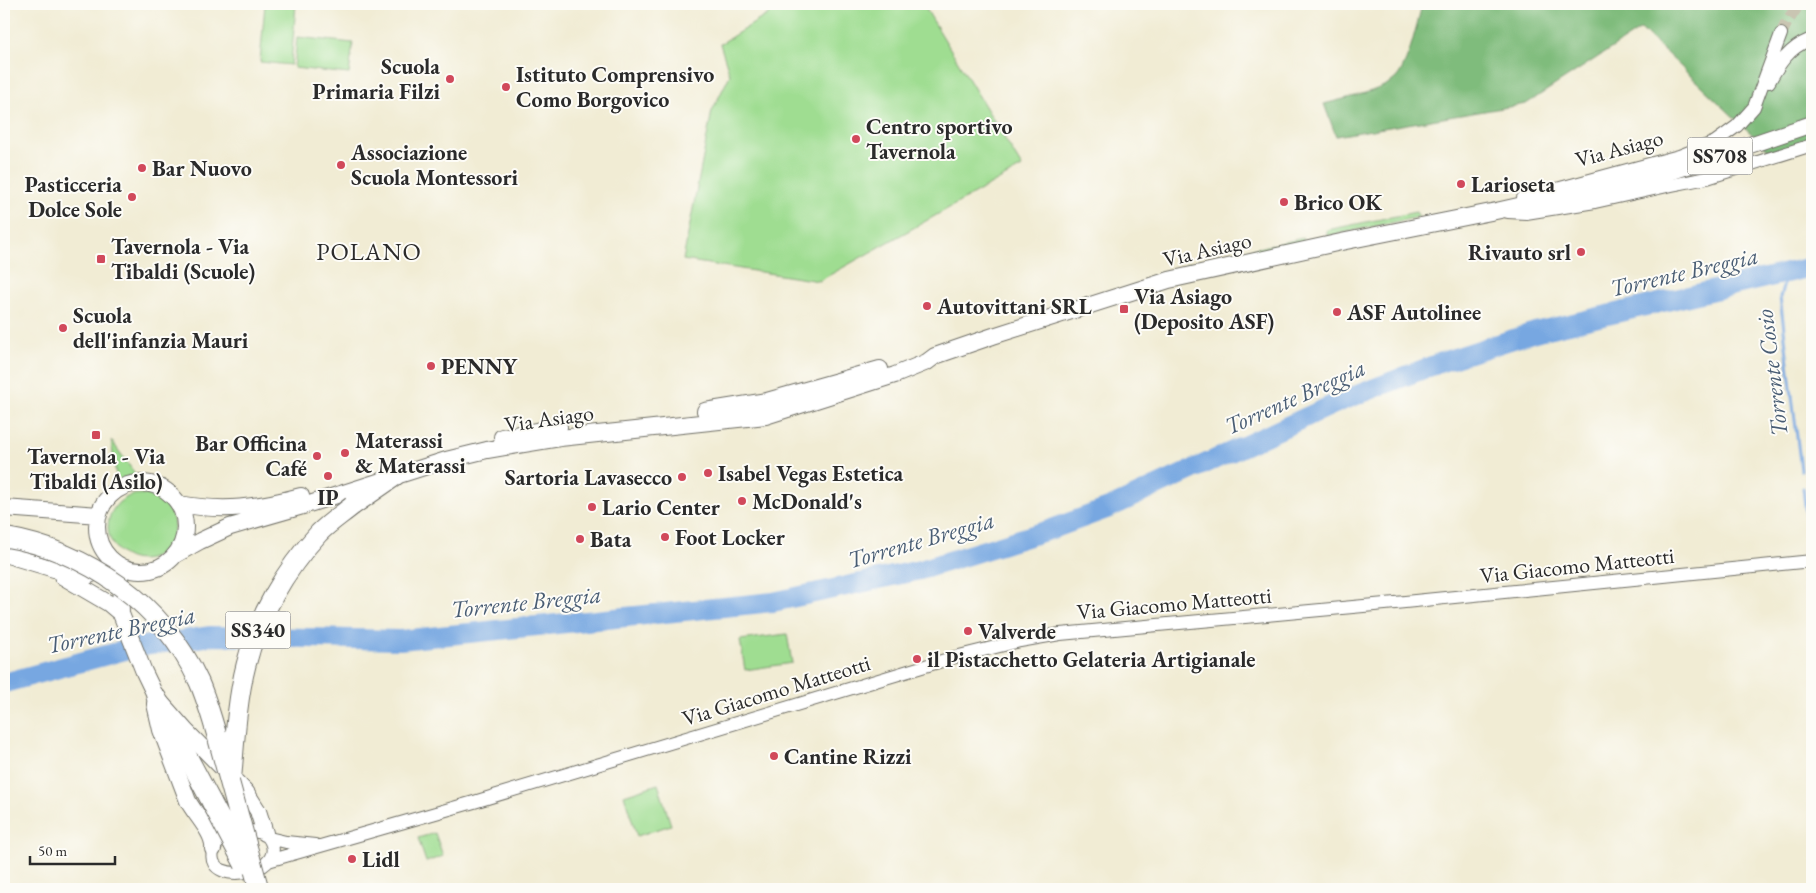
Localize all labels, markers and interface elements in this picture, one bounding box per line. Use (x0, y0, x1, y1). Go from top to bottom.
place label: Scuola Primaria Filzi (312, 52, 441, 106)
place label: Istituto Comprensivo Como Borgovico (516, 60, 714, 114)
marker: Scuola Primaria Filzi (444, 73, 456, 85)
marker: Istituto Comprensivo Como Borgovico (500, 81, 512, 93)
place label: Centro sportivo Tavernola (866, 112, 1013, 166)
street label: Via Asiago (1572, 123, 1666, 174)
marker: Centro sportivo Tavernola (850, 133, 862, 145)
place label: Associazione Scuola Montessori (350, 138, 518, 192)
road number: SS708 (1688, 138, 1752, 174)
place label: Bar Nuovo (152, 154, 252, 183)
marker: Associazione Scuola Montessori (335, 159, 347, 171)
marker: Bar Nuovo (136, 162, 148, 174)
place label: Pasticceria Dolce Sole (25, 170, 122, 224)
place label: Larioseta (1471, 170, 1556, 199)
marker: Larioseta (1455, 178, 1467, 190)
place label: Brico OK (1294, 188, 1382, 217)
marker: Pasticceria Dolce Sole (126, 191, 138, 203)
marker: Brico OK (1278, 196, 1290, 208)
street label: Via Asiago (1160, 225, 1254, 274)
place label: Tavernola - Via Tibaldi (Scuole) (111, 232, 255, 286)
district label: POLANO (316, 236, 422, 267)
place label: Rivauto srl (1468, 238, 1571, 267)
water label: Torrente Breggia (1607, 239, 1761, 304)
marker: Rivauto srl (1575, 246, 1587, 258)
marker: Tavernola - Via Tibaldi (Scuole) (95, 253, 107, 265)
place label: Via Asiago (Deposito ASF) (1134, 282, 1274, 336)
place label: Autovittani SRL (936, 292, 1092, 321)
place label: ASF Autolinee (1346, 298, 1481, 327)
marker: Autovittani SRL (921, 300, 933, 312)
place label: Scuola dell'infanzia Mauri (73, 301, 249, 355)
marker: Via Asiago (Deposito ASF) (1118, 303, 1130, 315)
marker: ASF Autolinee (1331, 306, 1343, 318)
water label: Torrente Cosio (1748, 308, 1795, 438)
marker: Scuola dell'infanzia Mauri (57, 322, 69, 334)
place label: PENNY (441, 352, 519, 381)
water label: Torrente Breggia (1219, 352, 1370, 441)
marker: PENNY (425, 360, 437, 372)
street label: Via Asiago (503, 398, 596, 439)
place label: Materassi & Materassi (355, 426, 466, 480)
marker: Tavernola - Via Tibaldi (Asilo) (90, 429, 102, 441)
place label: Bar Officina Café (195, 429, 307, 483)
place label: Tavernola - Via Tibaldi (Asilo) (27, 442, 165, 496)
marker: Materassi & Materassi (339, 447, 351, 459)
marker: Bar Officina Café (311, 450, 323, 462)
place label: Isabel Vegas Estetica (718, 459, 904, 488)
place label: Sartoria Lavasecco (505, 463, 672, 492)
marker: Isabel Vegas Estetica (702, 467, 714, 479)
marker: IP (322, 470, 334, 482)
marker: Sartoria Lavasecco (676, 471, 688, 483)
place label: IP (317, 483, 339, 512)
place label: McDonald's (752, 487, 862, 516)
place label: Lario Center (602, 493, 721, 522)
marker: McDonald's (736, 495, 748, 507)
marker: Lario Center (586, 501, 598, 513)
water label: Torrente Breggia (844, 504, 998, 575)
place label: Foot Locker (675, 523, 786, 552)
place label: Bata (590, 525, 632, 554)
marker: Foot Locker (659, 531, 671, 543)
marker: Bata (574, 533, 586, 545)
street label: Via Giacomo Matteotti (1478, 541, 1676, 590)
water label: Torrente Breggia (449, 578, 603, 625)
street label: Via Giacomo Matteotti (1075, 581, 1273, 626)
water label: Torrente Breggia (44, 599, 198, 660)
road number: SS340 (226, 612, 290, 648)
place label: Valverde (978, 617, 1056, 646)
marker: Valverde (962, 625, 974, 637)
place label: il Pistacchetto Gelateria Artigianale (927, 645, 1255, 674)
street label: Via Giacomo Matteotti (678, 648, 874, 733)
marker: il Pistacchetto Gelateria Artigianale (911, 653, 923, 665)
place label: Cantine Rizzi (784, 742, 912, 771)
marker: Cantine Rizzi (768, 750, 780, 762)
scale bar (30, 833, 115, 865)
text: 50 m (38, 841, 67, 860)
place label: Lidl (362, 845, 400, 874)
marker: Lidl (346, 853, 358, 865)

